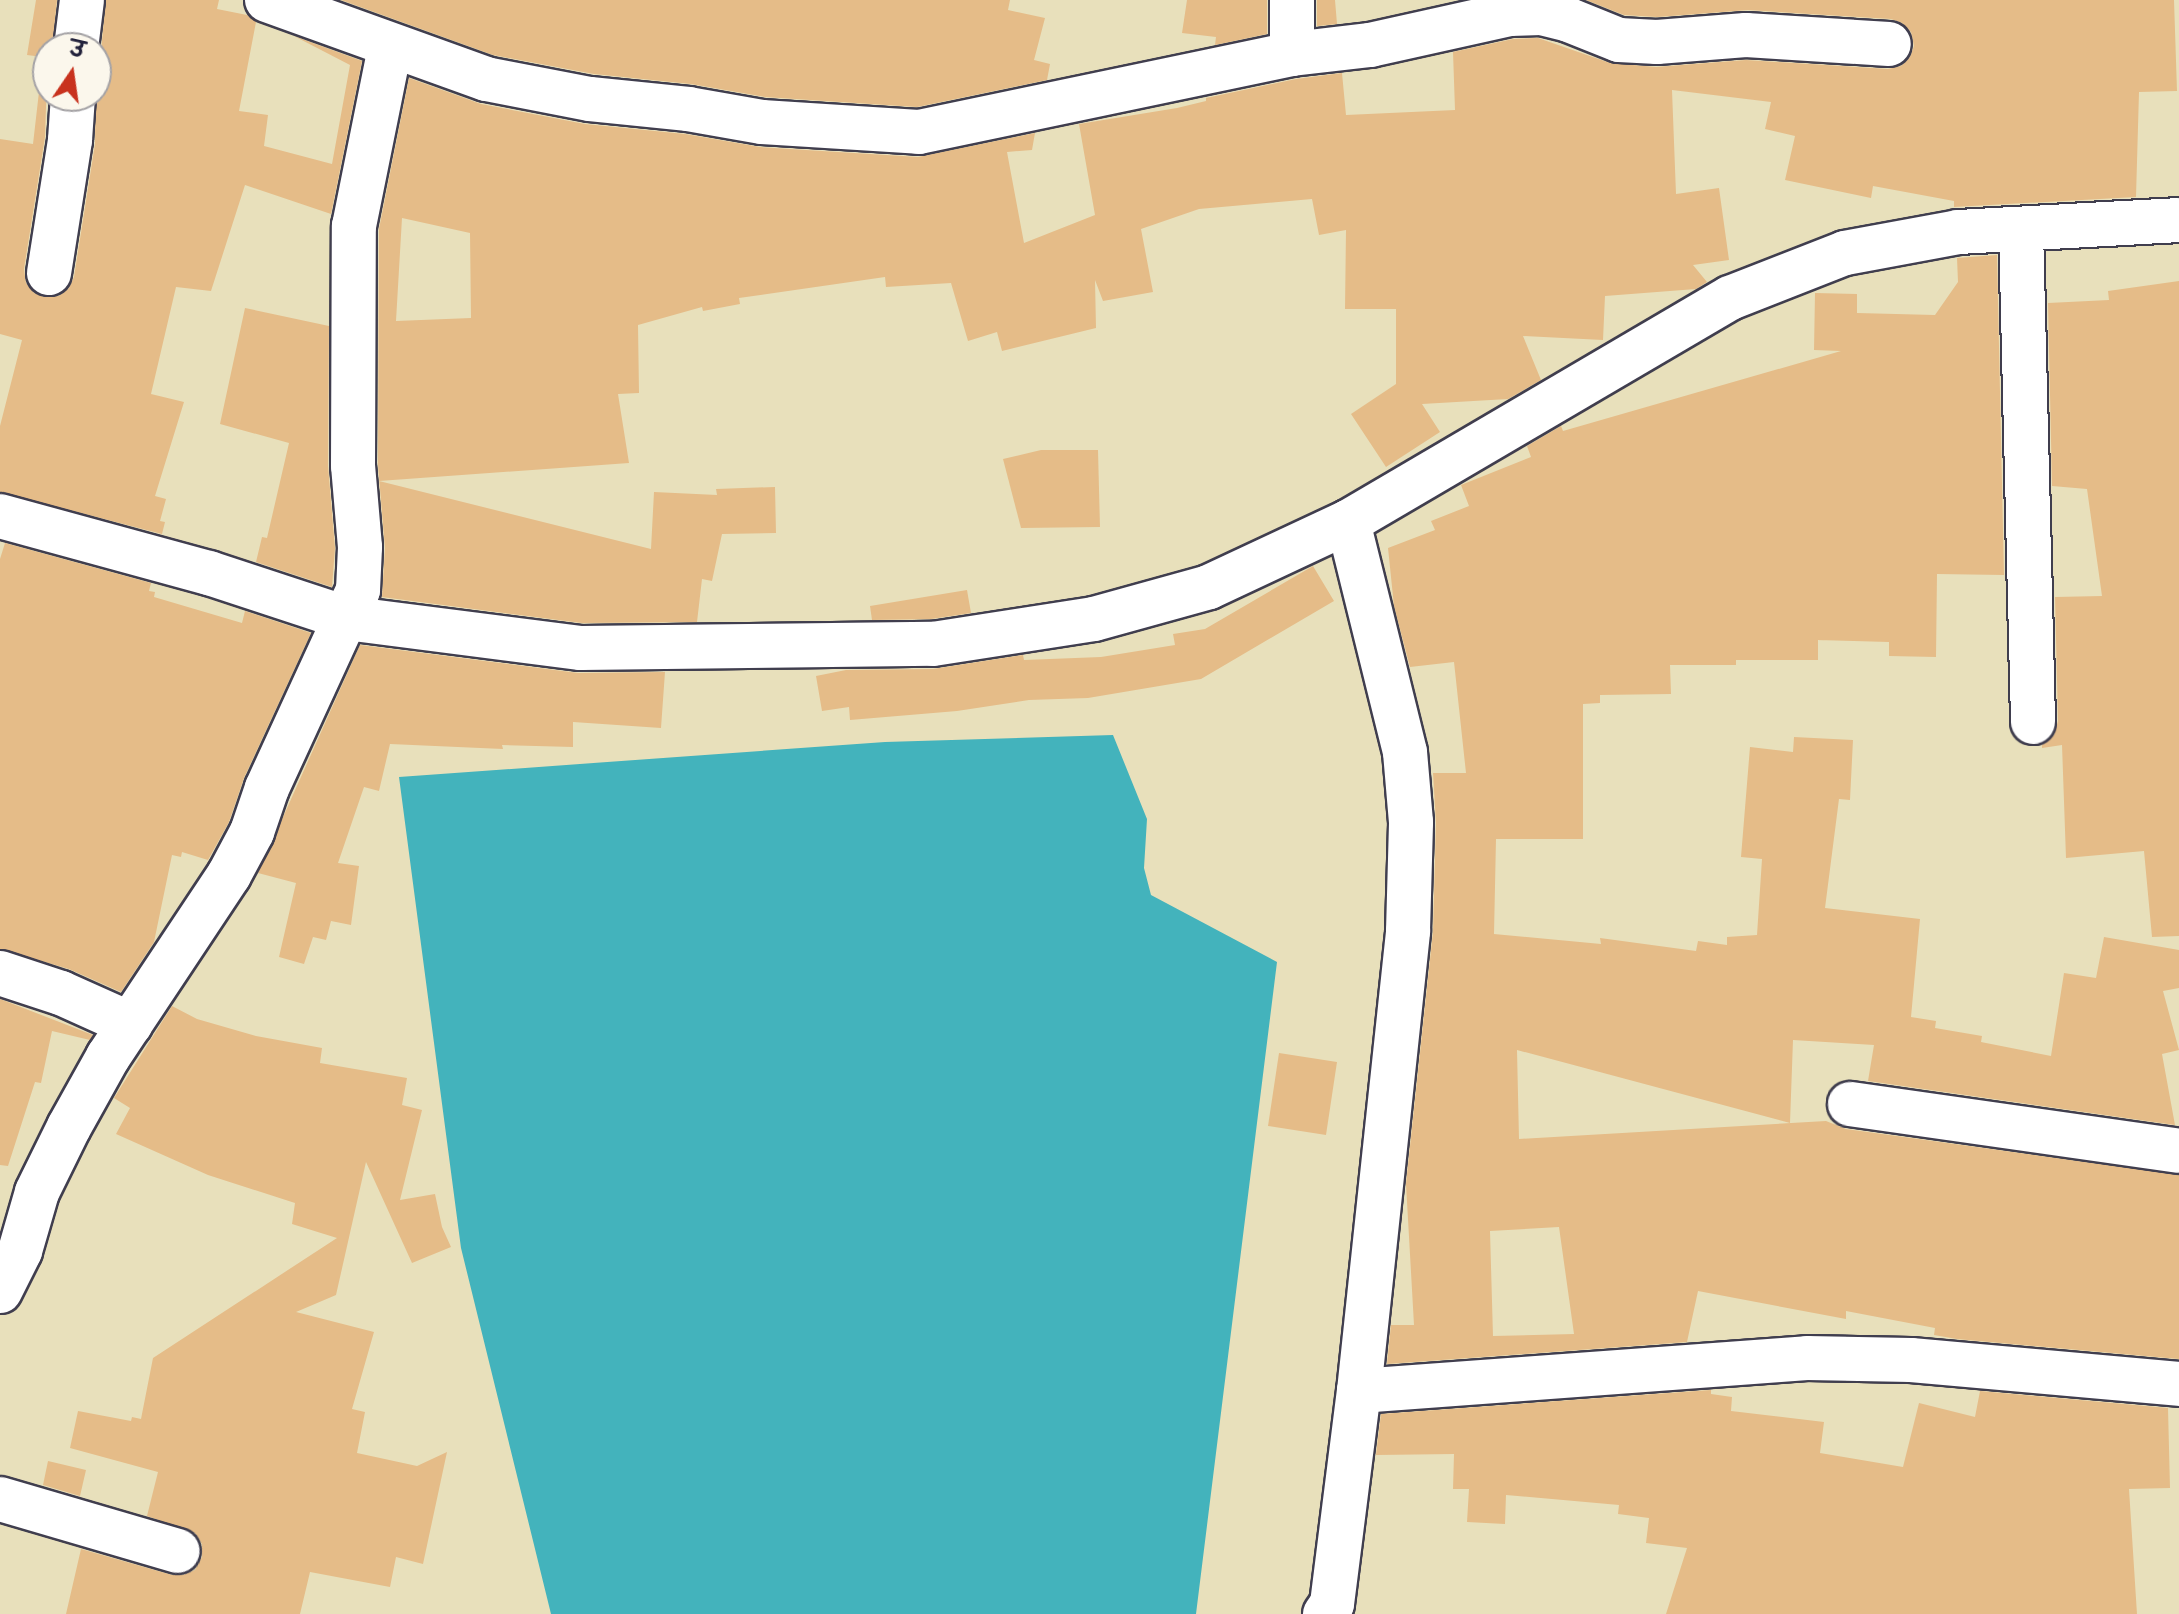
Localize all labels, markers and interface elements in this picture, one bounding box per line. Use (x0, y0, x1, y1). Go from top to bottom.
north arrow (32, 32, 112, 112)
text: उ (66, 33, 88, 67)

